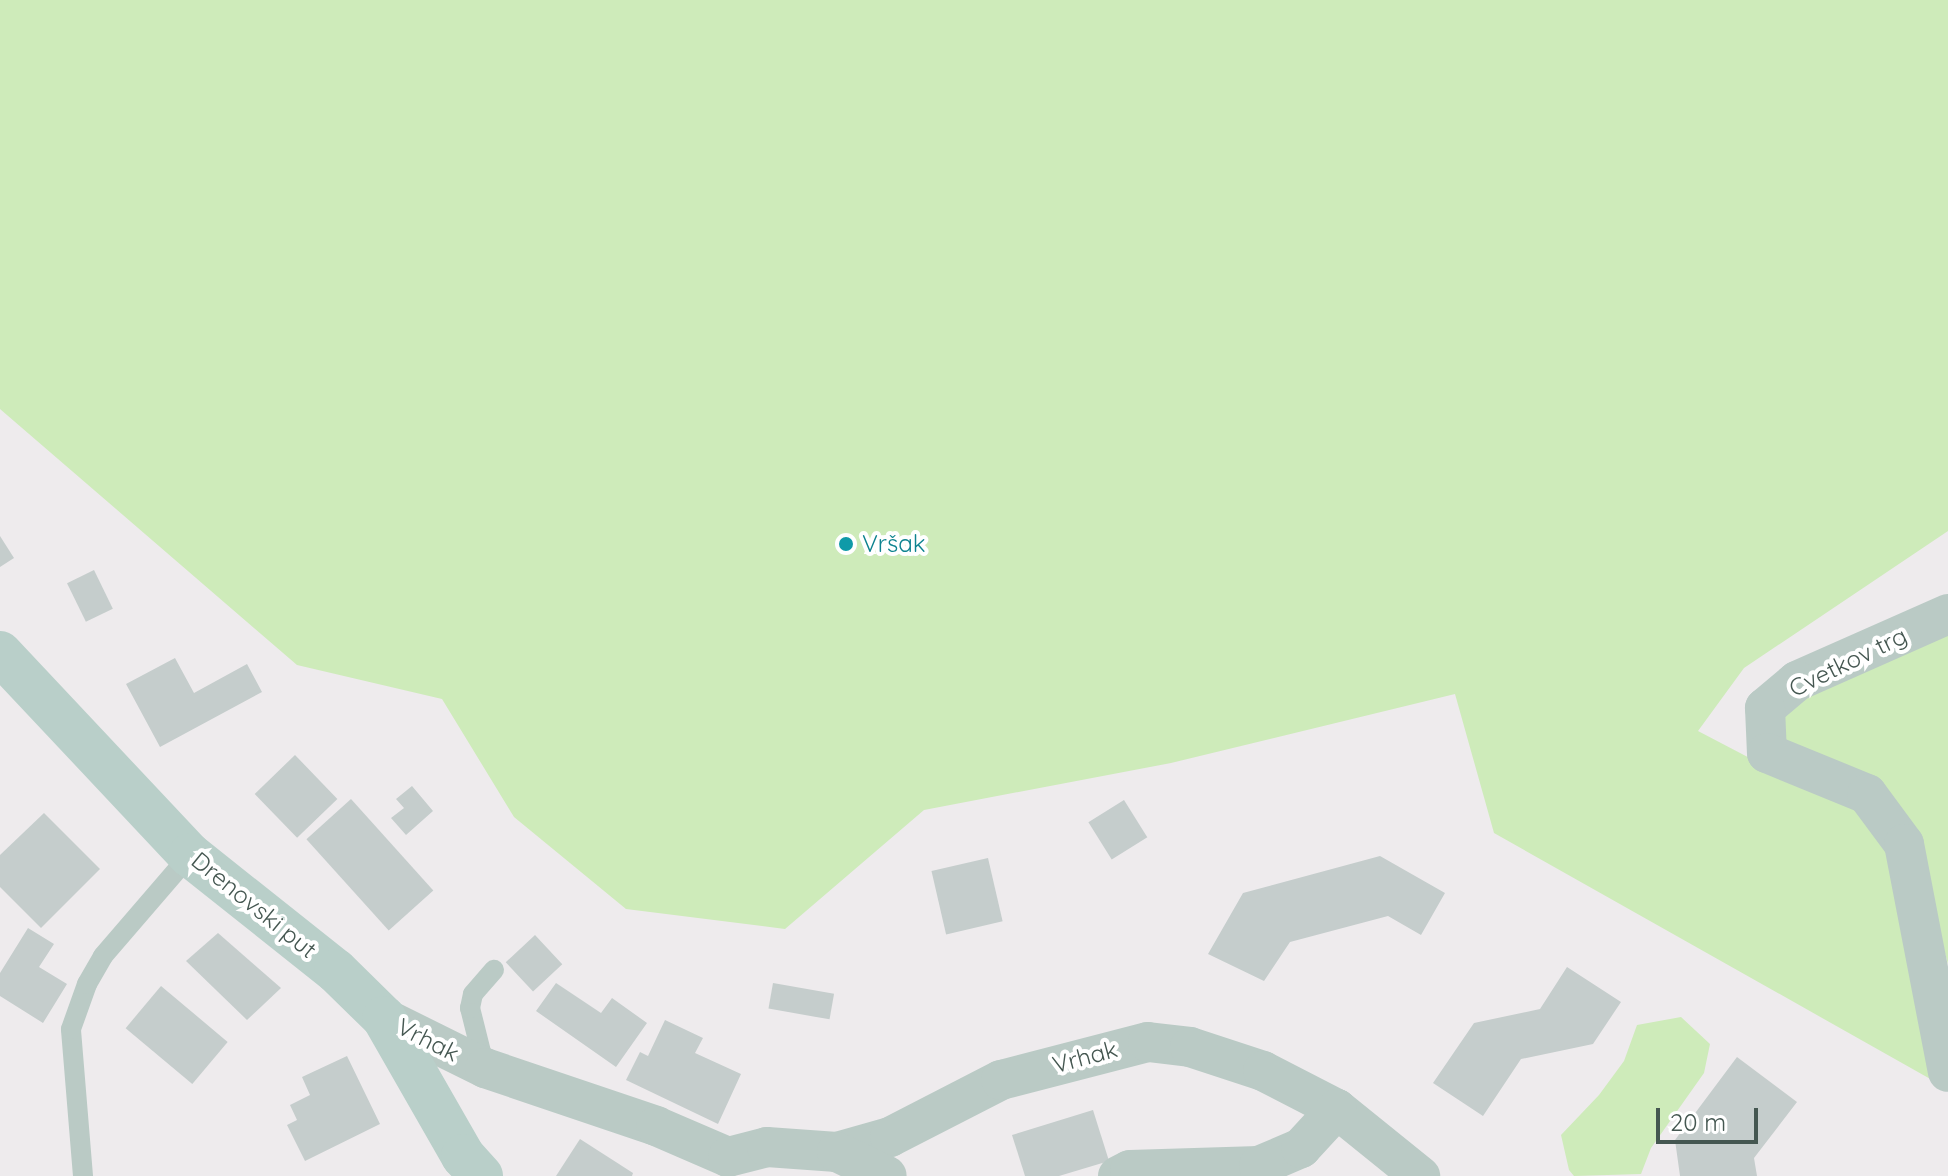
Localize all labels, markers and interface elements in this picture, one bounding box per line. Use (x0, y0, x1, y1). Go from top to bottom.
place label: Vršak (862, 530, 926, 558)
marker: Vršak (837, 535, 855, 553)
street label: Cvetkov trg (1784, 621, 1912, 703)
street label: Drenovski put (186, 846, 322, 964)
street label: Vrhak (392, 1012, 464, 1068)
street label: Vrhak (1049, 1035, 1121, 1079)
scale bar (1660, 1092, 1762, 1142)
text: 20 m (1670, 1107, 1726, 1137)

